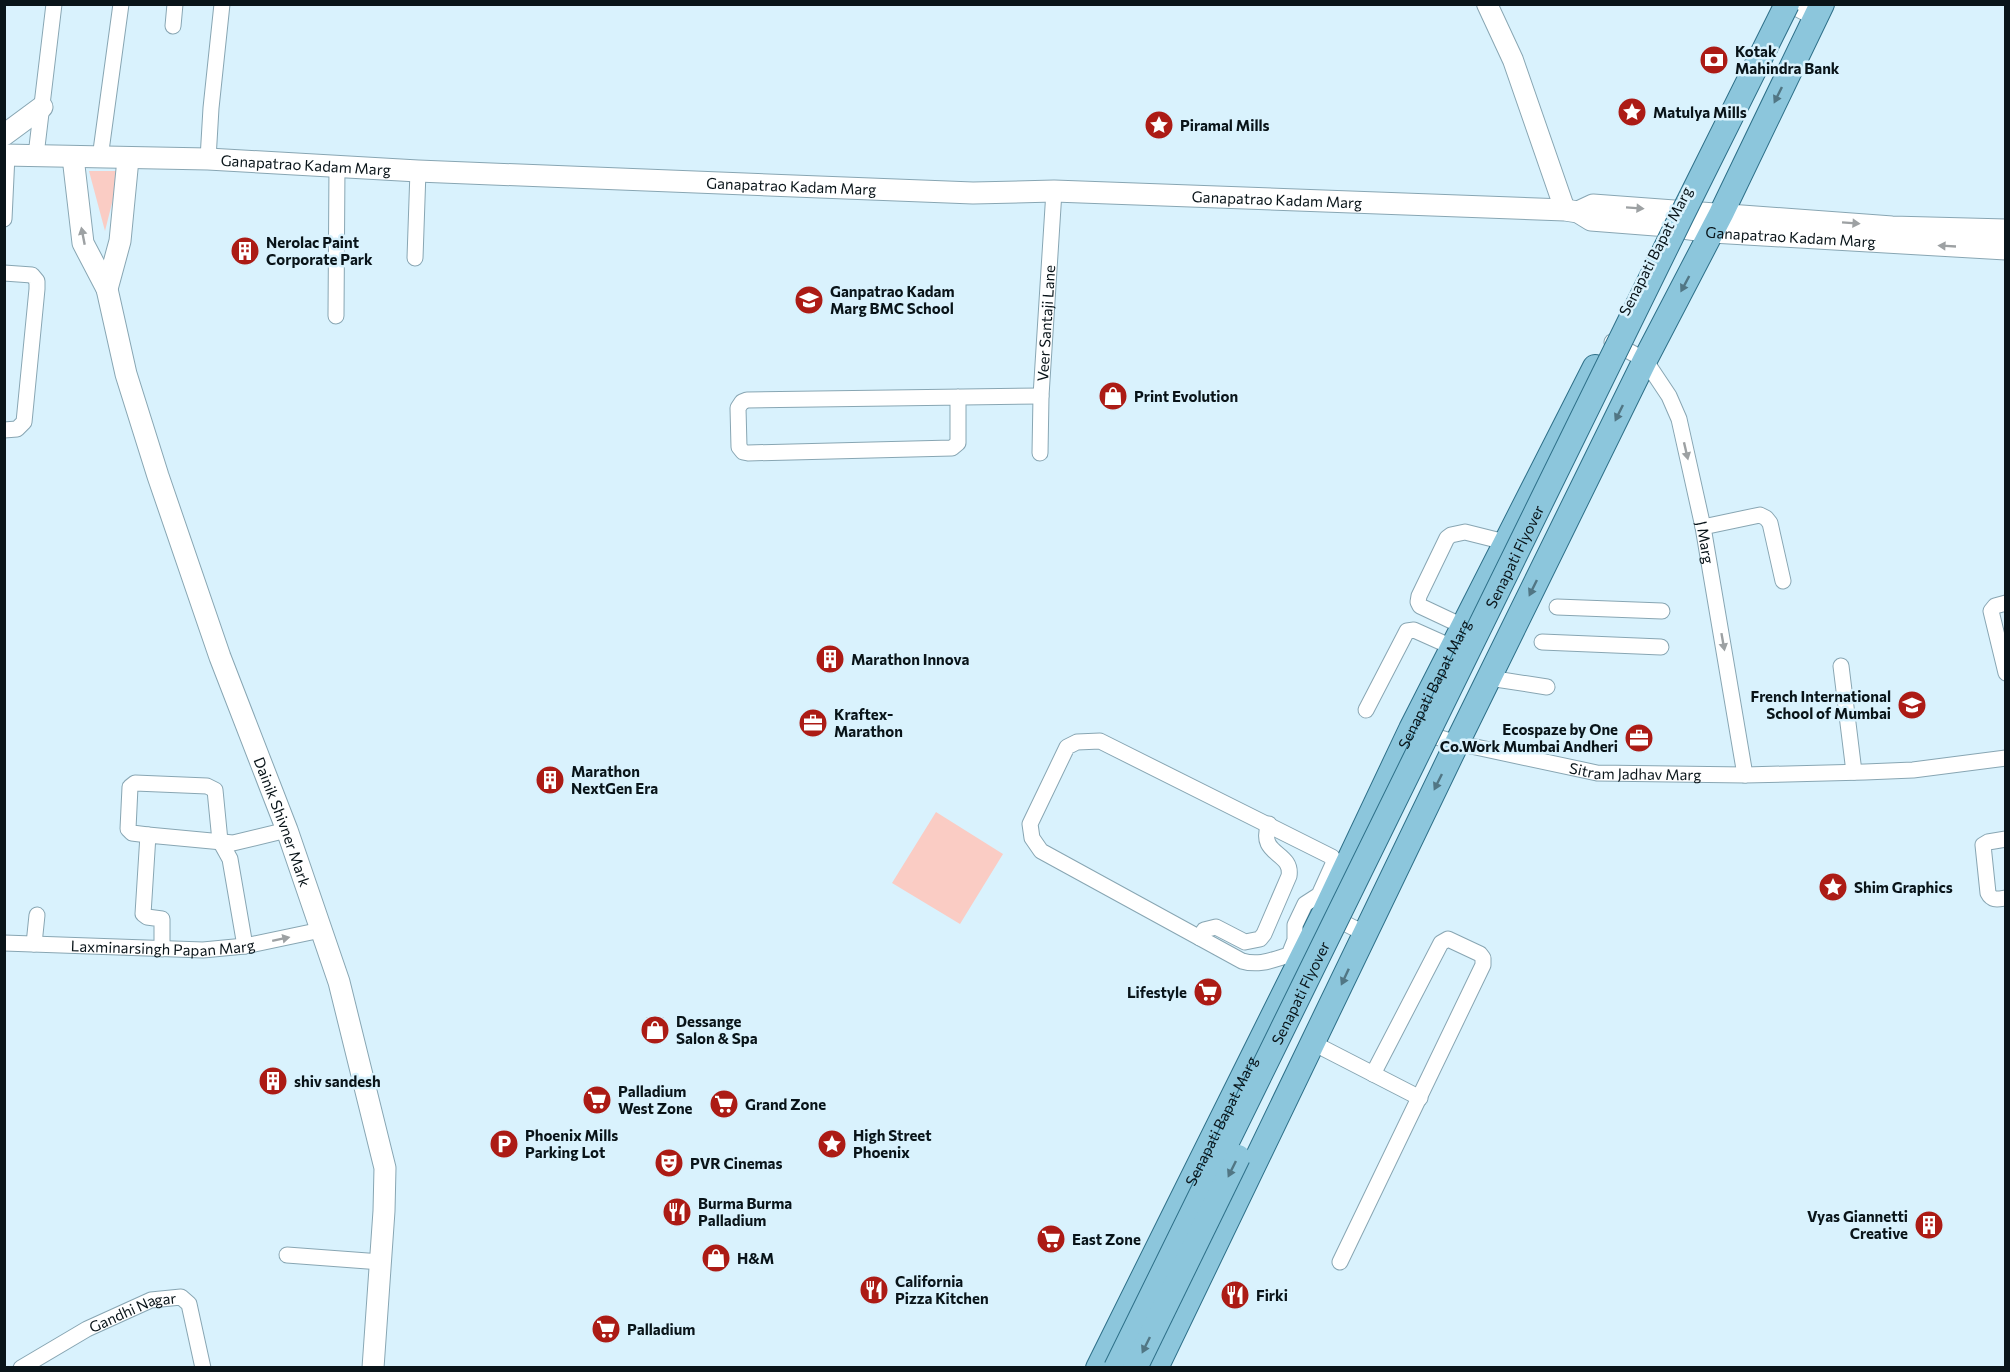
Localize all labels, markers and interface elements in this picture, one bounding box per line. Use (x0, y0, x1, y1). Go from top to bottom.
place label: Kotak Mahindra Bank (1735, 42, 1840, 77)
bank icon: Kotak Mahindra Bank (1698, 44, 1730, 76)
one-way arrow (1774, 86, 1783, 103)
place icon: Matulya Mills (1616, 96, 1648, 128)
place label: Matulya Mills (1653, 103, 1747, 121)
place icon: Piramal Mills (1143, 109, 1175, 141)
place label: Piramal Mills (1180, 116, 1270, 134)
street label: Ganapatrao Kadam Marg (220, 151, 391, 178)
street label: Ganapatrao Kadam Marg (706, 173, 877, 198)
street label: Senapati Bapat Marg (1615, 184, 1695, 318)
street label: Ganapatrao Kadam Marg (1192, 187, 1362, 211)
one-way arrow (1626, 203, 1645, 212)
one-way arrow (1841, 219, 1860, 228)
street label: Ganapatrao Kadam Marg (1704, 222, 1876, 250)
one-way arrow (78, 227, 87, 246)
place label: Nerolac Paint Corporate Park (266, 233, 373, 268)
building icon: Nerolac Paint Corporate Park (229, 235, 261, 267)
one-way arrow (1938, 241, 1957, 250)
street label: Veer Santaji Lane (1033, 264, 1058, 382)
one-way arrow (1680, 276, 1690, 293)
place label: Ganpatrao Kadam Marg BMC School (830, 282, 955, 317)
school or university icon: Ganpatrao Kadam Marg BMC School (793, 284, 825, 316)
shop icon: Print Evolution (1097, 380, 1129, 412)
place label: Print Evolution (1134, 387, 1238, 405)
one-way arrow (1614, 404, 1624, 421)
one-way arrow (1681, 441, 1691, 460)
street label: Senapati Flyover (1481, 502, 1547, 611)
street label: J Marg (1693, 519, 1718, 565)
one-way arrow (1528, 579, 1538, 596)
street label: Senapati Bapat Marg (1394, 617, 1474, 752)
one-way arrow (1718, 633, 1727, 652)
building icon: Marathon Innova (814, 643, 846, 675)
place label: Marathon Innova (851, 650, 969, 668)
place label: French International School of Mumbai (1751, 687, 1891, 722)
school or university icon: French International School of Mumbai (1896, 689, 1928, 721)
place label: Kraftex- Marathon (834, 705, 903, 740)
office icon: Kraftex- Marathon (797, 707, 829, 739)
place label: Ecospaze by One Co.Work Mumbai Andheri (1440, 720, 1618, 755)
office icon: Ecospaze by One Co.Work Mumbai Andheri (1623, 722, 1655, 754)
street label: Dainik Shivner Mark (251, 754, 315, 889)
street label: Sitram Jadhav Marg (1568, 758, 1702, 783)
place label: Marathon NextGen Era (571, 762, 658, 797)
building icon: Marathon NextGen Era (534, 764, 566, 796)
one-way arrow (1434, 773, 1444, 791)
place icon: Shim Graphics (1817, 871, 1849, 903)
place label: Shim Graphics (1854, 878, 1953, 896)
one-way arrow (272, 933, 291, 943)
street label: Laxminarsingh Papan Marg (71, 935, 256, 959)
street label: Senapati Flyover (1267, 938, 1333, 1047)
one-way arrow (1340, 968, 1350, 985)
supermarket icon: Lifestyle (1192, 976, 1224, 1008)
place label: Lifestyle (1127, 983, 1187, 1001)
place label: Dessange Salon & Spa (676, 1012, 758, 1047)
shop icon: Dessange Salon & Spa (639, 1014, 671, 1046)
street label: Senapati Bapat Marg (1181, 1053, 1261, 1189)
building icon: shiv sandesh (257, 1065, 289, 1097)
place label: shiv sandesh (294, 1072, 381, 1090)
place label: Palladium West Zone (618, 1082, 693, 1117)
supermarket icon: Palladium West Zone (581, 1084, 613, 1116)
supermarket icon: Grand Zone (708, 1088, 740, 1120)
place label: Grand Zone (745, 1095, 826, 1113)
place label: Phoenix Mills Parking Lot (525, 1126, 618, 1161)
place label: High Street Phoenix (853, 1126, 931, 1161)
parking icon: Phoenix Mills Parking Lot (488, 1128, 520, 1160)
place icon: High Street Phoenix (816, 1128, 848, 1160)
theatre icon: PVR Cinemas (653, 1147, 685, 1179)
place label: PVR Cinemas (690, 1154, 783, 1172)
one-way arrow (1227, 1161, 1236, 1178)
place label: Burma Burma Palladium (698, 1194, 792, 1229)
restaurant icon: Burma Burma Palladium (661, 1196, 693, 1228)
place label: Vyas Giannetti Creative (1807, 1207, 1908, 1242)
building icon: Vyas Giannetti Creative (1913, 1209, 1945, 1241)
supermarket icon: East Zone (1035, 1223, 1067, 1255)
place label: East Zone (1072, 1230, 1141, 1248)
shop icon: H&M (700, 1242, 732, 1274)
place label: H&M (737, 1249, 774, 1267)
place label: California Pizza Kitchen (895, 1272, 989, 1307)
restaurant icon: California Pizza Kitchen (858, 1274, 890, 1306)
restaurant icon: Firki (1219, 1279, 1251, 1311)
place label: Firki (1256, 1286, 1288, 1304)
street label: Gandhi Nagar (86, 1289, 177, 1336)
supermarket icon: Palladium (590, 1313, 622, 1345)
place label: Palladium (627, 1320, 695, 1338)
one-way arrow (1142, 1336, 1151, 1353)

